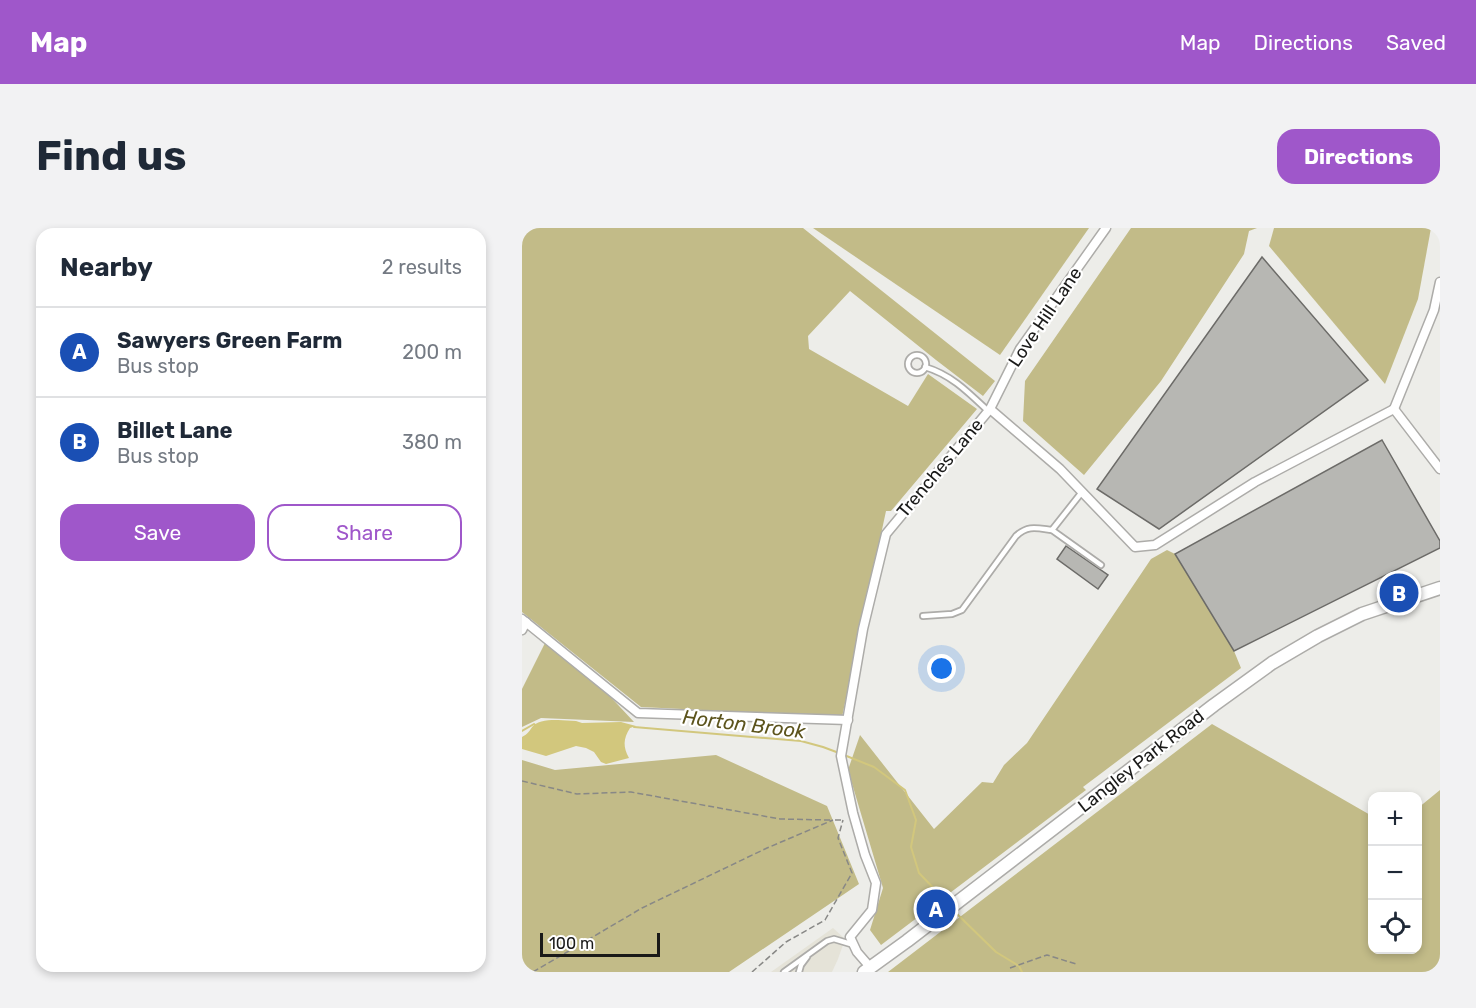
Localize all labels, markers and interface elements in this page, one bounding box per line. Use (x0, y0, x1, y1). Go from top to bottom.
text: Map (30, 26, 87, 59)
text: Map (1180, 30, 1221, 55)
text: Directions (1254, 30, 1353, 55)
text: Saved (1386, 30, 1446, 55)
button: Directions (1277, 129, 1440, 184)
text: Find us (36, 131, 187, 181)
text: Nearby (60, 252, 153, 283)
text: 2 results (382, 255, 462, 279)
street label: Love Hill Lane (1004, 263, 1086, 371)
text: Sawyers Green Farm (117, 327, 342, 354)
text: A (72, 340, 87, 364)
text: 200 m (402, 340, 462, 364)
text: Bus stop (117, 354, 199, 378)
street label: Trenches Lane (892, 414, 988, 522)
text: Billet Lane (117, 417, 233, 444)
text: B (72, 430, 87, 454)
text: 380 m (402, 430, 462, 454)
text: Bus stop (117, 444, 199, 468)
button: Save (60, 504, 255, 561)
button: Share (267, 504, 462, 561)
pin: B (1380, 570, 1418, 616)
your location (927, 654, 956, 683)
water label: Horton Brook (681, 705, 808, 744)
street label: Langley Park Road (1074, 705, 1208, 817)
map controls (1368, 792, 1422, 954)
button: + (1368, 792, 1422, 846)
button: − (1368, 846, 1422, 900)
pin: A (916, 886, 956, 932)
button: locate (1368, 900, 1422, 954)
scale bar (540, 930, 660, 958)
text: 100 m (549, 934, 594, 953)

